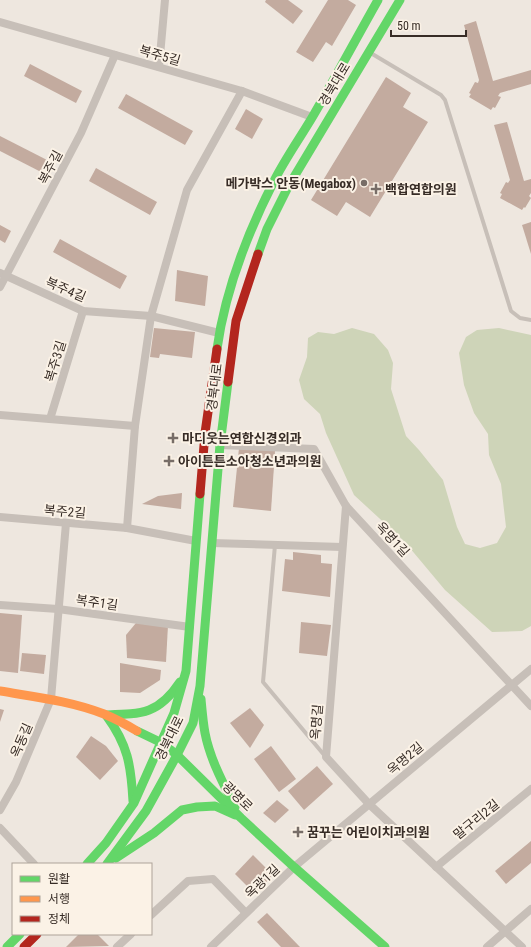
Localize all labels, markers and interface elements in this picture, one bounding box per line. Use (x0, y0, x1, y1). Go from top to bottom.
scale bar (391, 12, 466, 38)
text: 50 m (397, 19, 421, 33)
street label: 복주5길 (137, 42, 182, 69)
street label: 경북대로 (316, 60, 353, 109)
street label: 복주길 (35, 148, 65, 187)
place label: 메가박스 안동(Megabox) (225, 176, 356, 191)
marker: 메가박스 안동(Megabox) (359, 178, 369, 188)
place label: 백합연합의원 (385, 182, 457, 197)
marker: 백합연합의원 (370, 183, 382, 195)
street label: 복주4길 (43, 274, 88, 305)
street label: 복주3길 (42, 339, 69, 384)
street label: 경북대로 (204, 362, 225, 412)
place label: 마디웃는연합신경외과 (182, 431, 302, 446)
marker: 마디웃는연합신경외과 (167, 432, 179, 444)
place label: 아이튼튼소아청소년과의원 (178, 454, 322, 469)
marker: 아이튼튼소아청소년과의원 (163, 455, 175, 467)
street label: 복주2길 (43, 502, 87, 521)
street label: 옥명1길 (373, 519, 413, 560)
street label: 복주1길 (75, 592, 119, 613)
street label: 옥명길 (307, 704, 326, 741)
street label: 경북대로 (152, 713, 187, 763)
street label: 옥동길 (8, 721, 35, 760)
street label: 옥명2길 (384, 739, 426, 778)
street label: 광명로 (220, 778, 256, 814)
street label: 말구리2길 (451, 796, 502, 842)
place label: 꿈꾸는 어린이치과의원 (307, 825, 430, 840)
marker: 꿈꾸는 어린이치과의원 (292, 826, 304, 838)
street label: 옥광1길 (242, 861, 283, 901)
legend (12, 863, 152, 935)
text: 원활 (48, 872, 70, 886)
text: 서행 (48, 892, 70, 906)
text: 정체 (48, 912, 70, 926)

